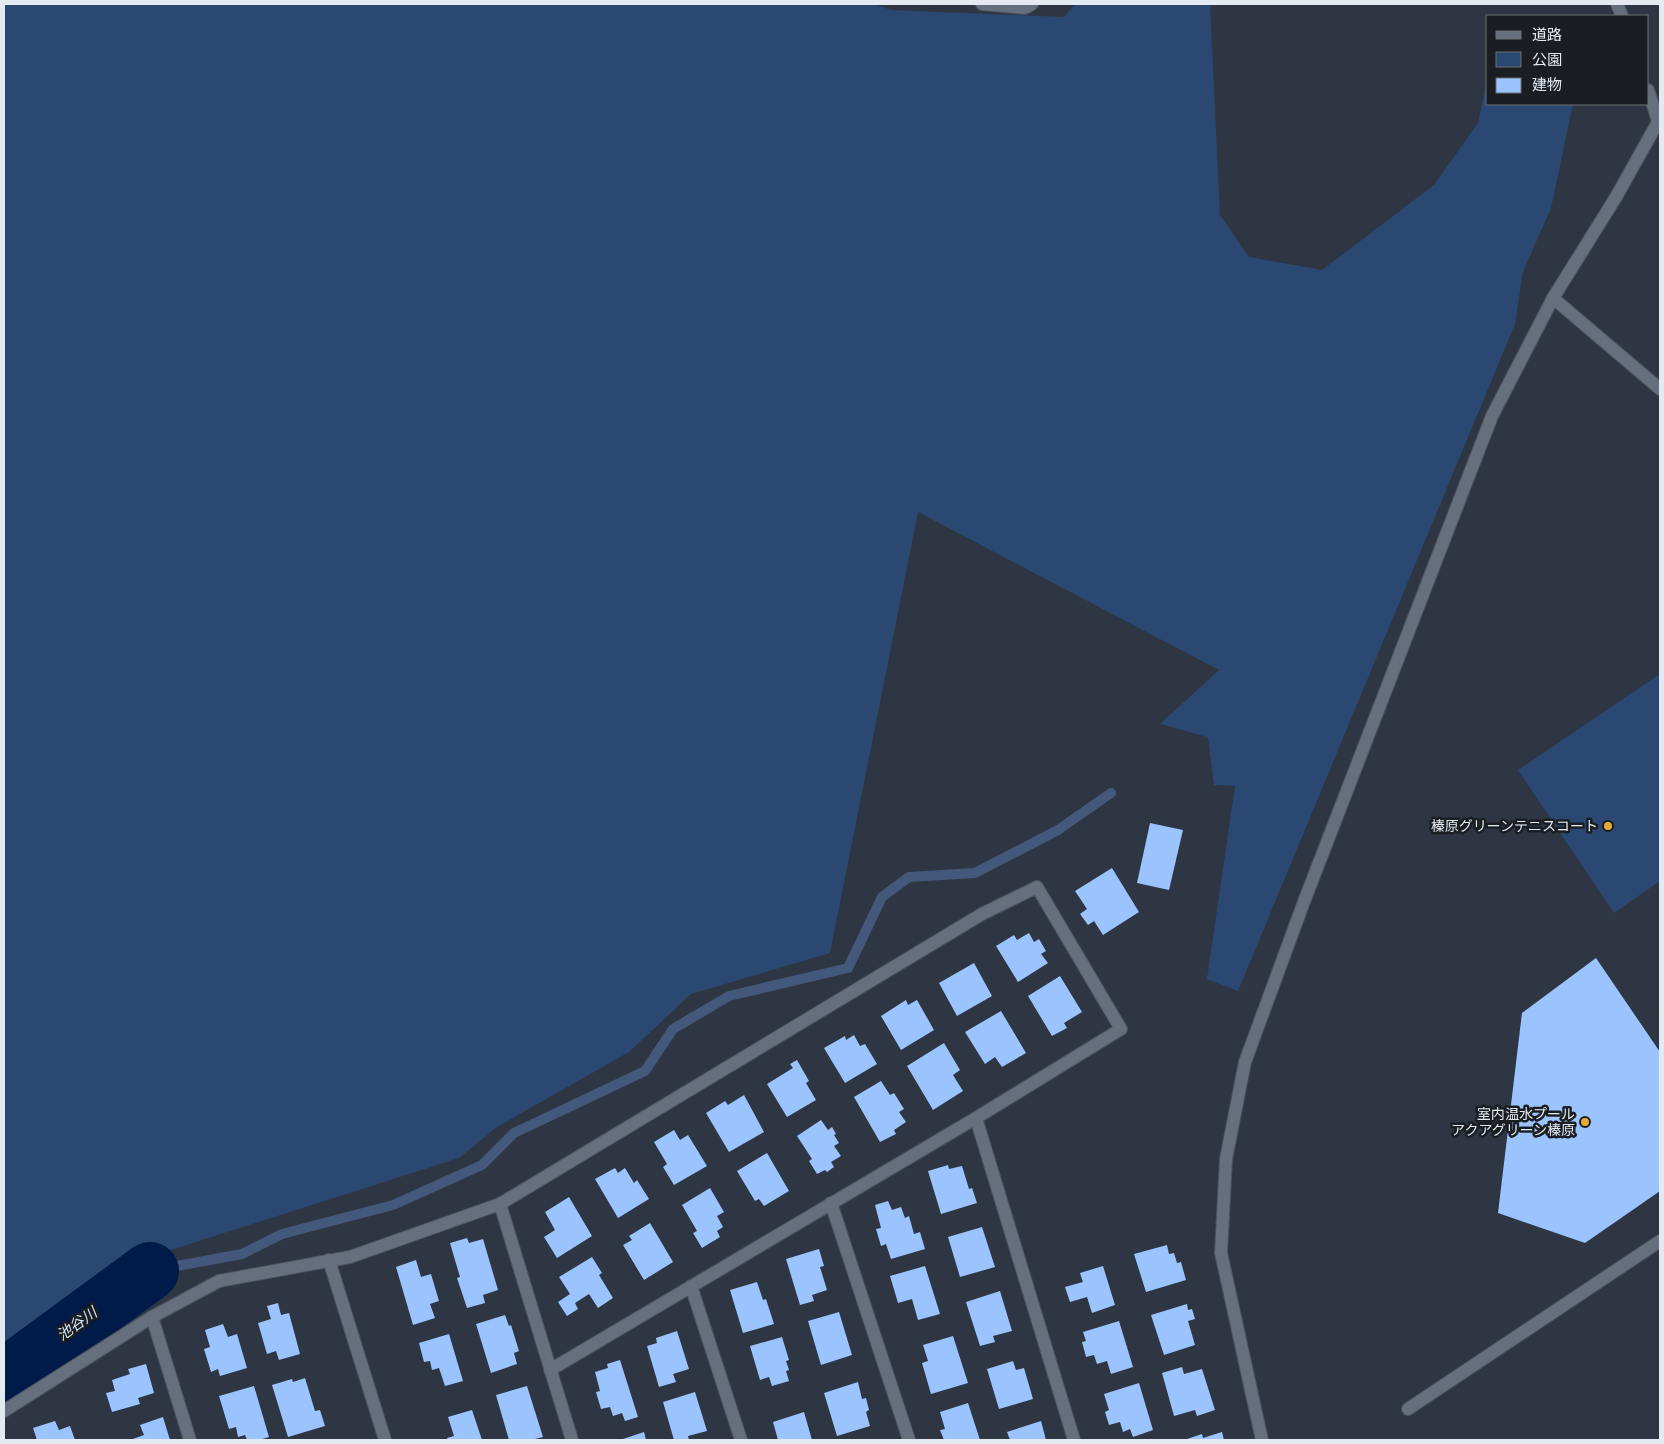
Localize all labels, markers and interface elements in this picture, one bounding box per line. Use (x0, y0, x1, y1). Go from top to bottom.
legend (1486, 15, 1649, 105)
text: 道路 (1532, 26, 1562, 44)
text: 公園 (1532, 51, 1562, 69)
text: 建物 (1532, 76, 1562, 94)
place label: 榛原グリーンテニスコート (1431, 818, 1598, 834)
marker: 榛原グリーンテニスコート (1602, 820, 1614, 832)
place label: 室内温水プール アクアグリーン榛原 (1451, 1106, 1575, 1138)
marker: 室内温水プール アクアグリーン榛原 (1579, 1116, 1591, 1128)
water label: 池谷川 (54, 1302, 102, 1345)

